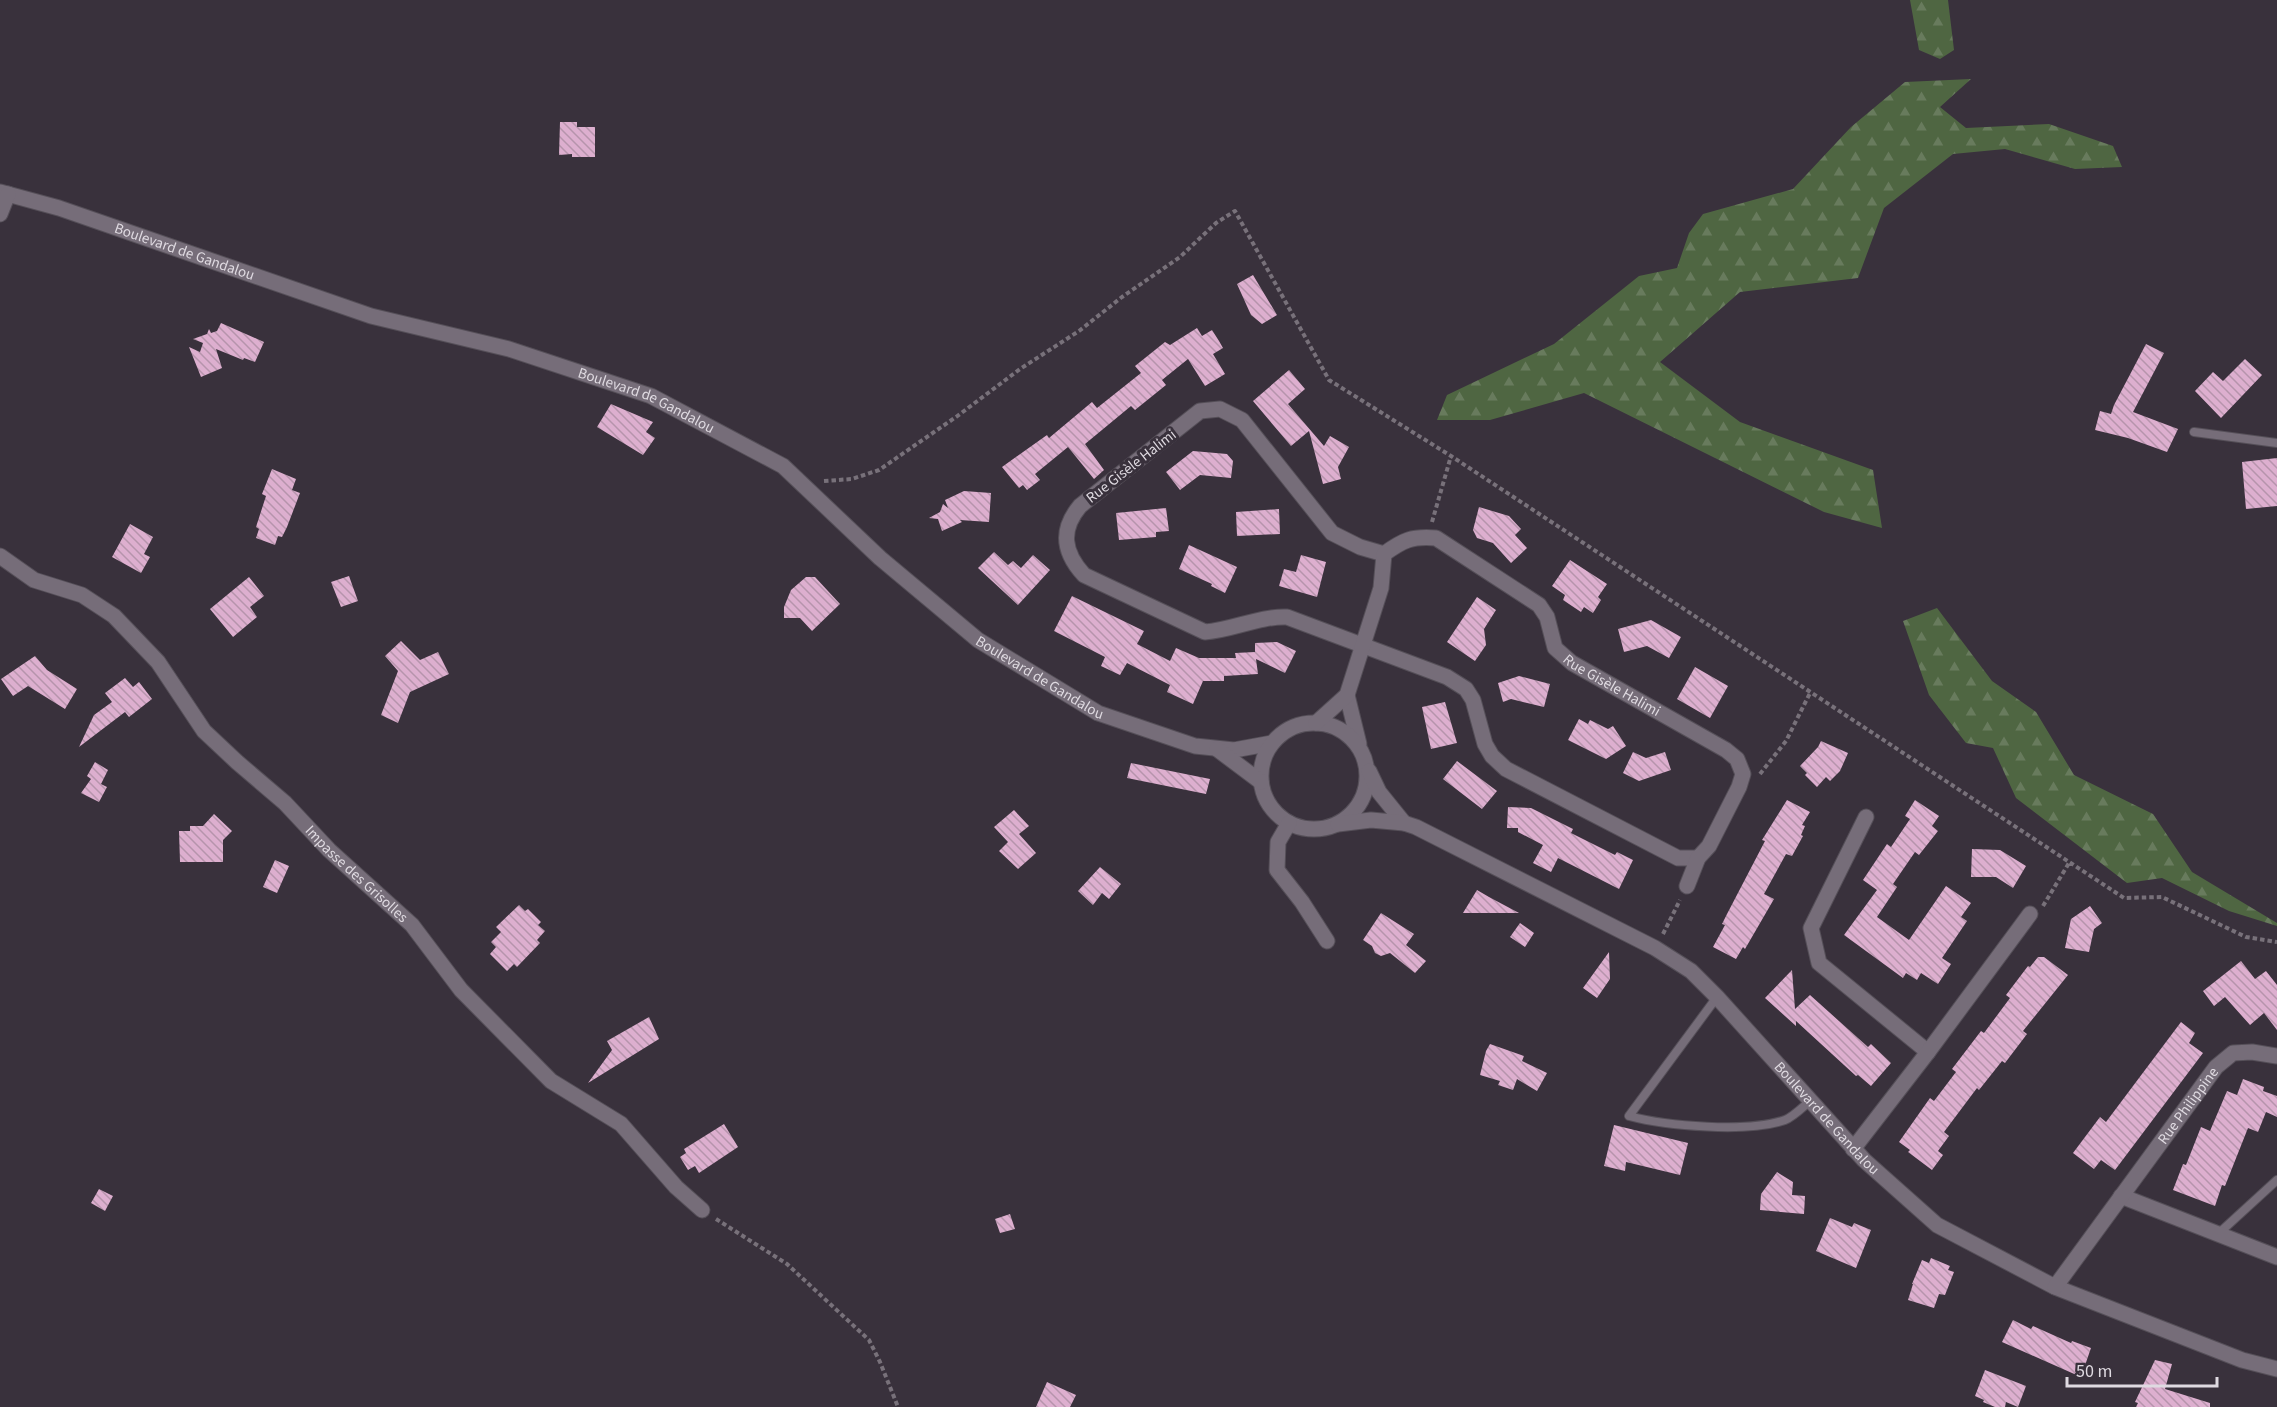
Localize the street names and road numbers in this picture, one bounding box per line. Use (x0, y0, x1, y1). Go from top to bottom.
street label: Boulevard de Gandalou (111, 218, 257, 286)
street label: Boulevard de Gandalou (575, 363, 718, 439)
street label: Rue Gisèle Halimi (1082, 425, 1181, 508)
street label: Boulevard de Gandalou (971, 631, 1106, 725)
street label: Rue Gisèle Halimi (1558, 650, 1664, 722)
street label: Impasse des Grisolles (300, 821, 413, 928)
street label: Boulevard de Gandalou (1769, 1057, 1884, 1180)
street label: Rue Philippine (2153, 1063, 2224, 1149)

